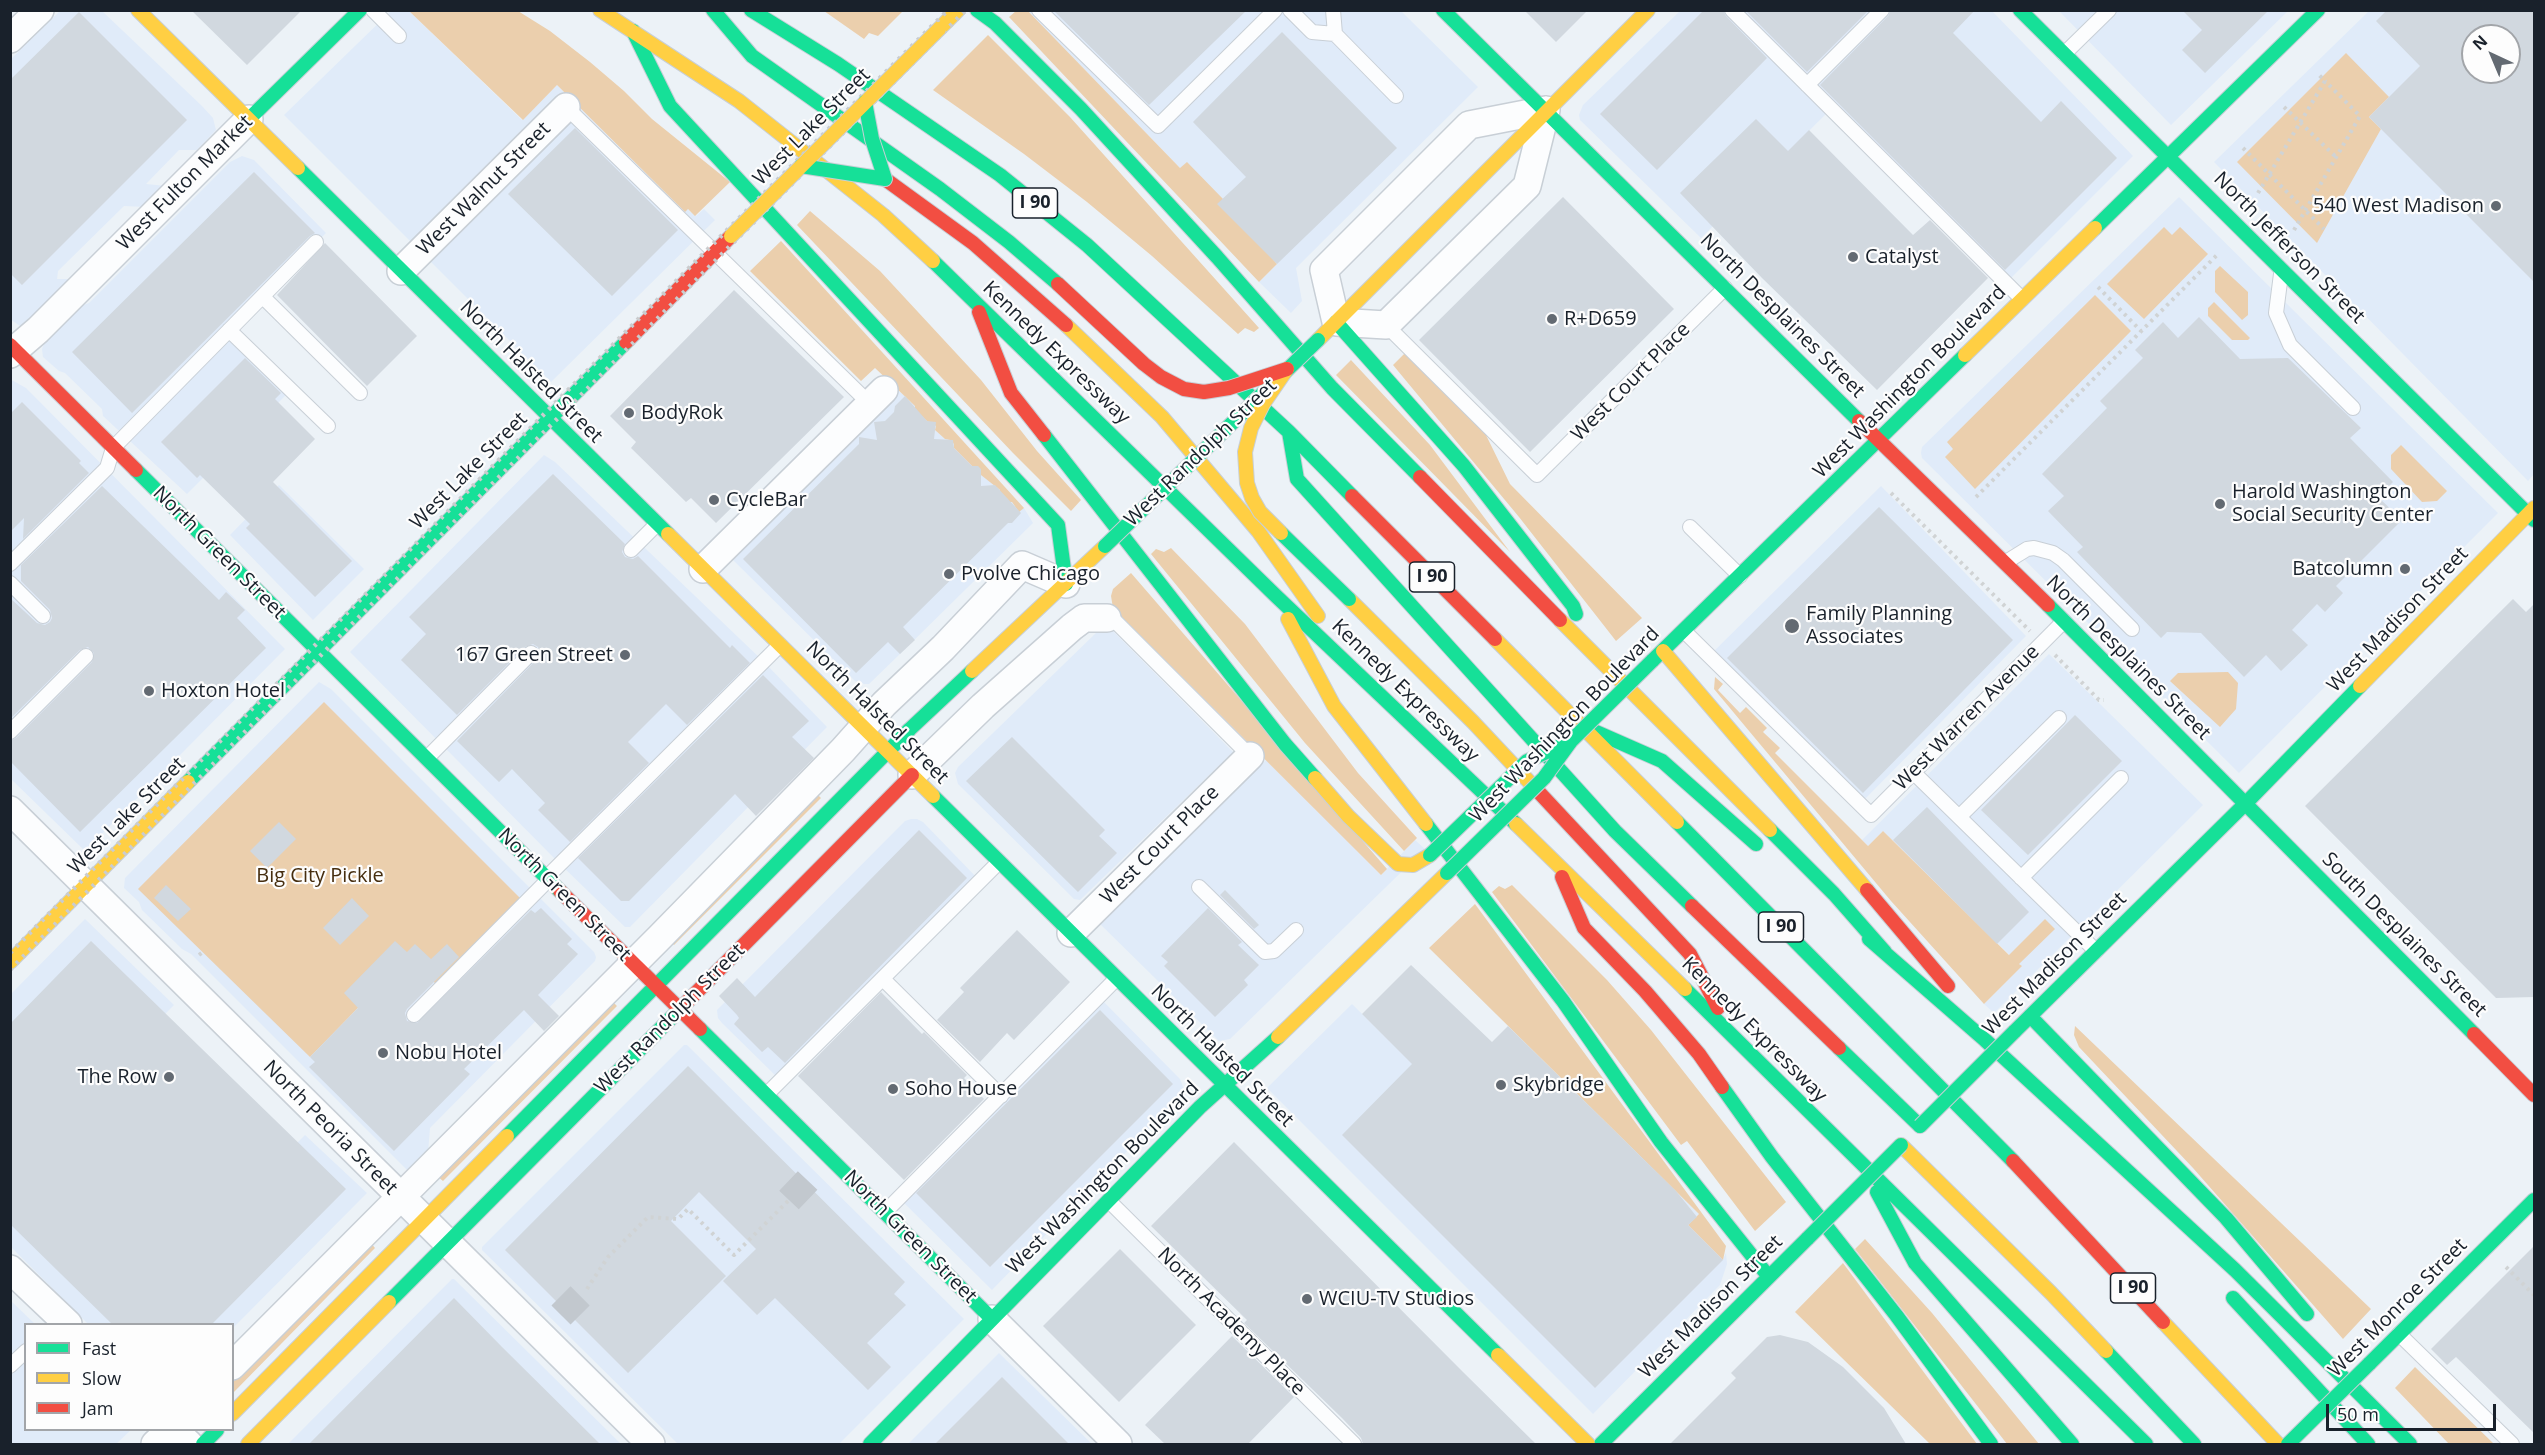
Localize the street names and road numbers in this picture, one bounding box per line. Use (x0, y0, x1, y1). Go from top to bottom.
street label: West Lake Street (748, 63, 876, 191)
street label: West Fulton Market (112, 110, 258, 256)
street label: West Walnut Street (412, 117, 556, 261)
street label: North Jefferson Street (2208, 167, 2370, 329)
road number: I 90 (1012, 188, 1058, 218)
street label: North Desplaines Street (1695, 229, 1869, 403)
street label: Kennedy Expressway (977, 276, 1135, 430)
street label: West Washington Boulevard (1809, 281, 2011, 483)
street label: North Halsted Street (455, 296, 607, 448)
street label: West Court Place (1567, 318, 1695, 446)
street label: West Randolph Street (1120, 374, 1282, 532)
street label: West Lake Street (405, 407, 533, 535)
street label: North Green Street (147, 481, 291, 625)
street label: West Madison Street (2322, 542, 2474, 698)
road number: I 90 (1410, 562, 1454, 592)
street label: North Desplaines Street (2041, 571, 2215, 745)
street label: Kennedy Expressway (1326, 614, 1484, 768)
street label: West Washington Boulevard (1465, 622, 1665, 828)
street label: North Halsted Street (801, 637, 953, 789)
street label: West Warren Avenue (1889, 640, 2045, 796)
street label: West Lake Street (63, 752, 191, 880)
street label: West Court Place (1096, 781, 1224, 909)
street label: North Green Street (492, 823, 636, 967)
street label: South Desplaines Street (2317, 848, 2491, 1022)
street label: West Madison Street (1978, 887, 2132, 1041)
road number: I 90 (1758, 912, 1804, 942)
street label: West Randolph Street (590, 939, 750, 1099)
street label: Kennedy Expressway (1676, 952, 1832, 1108)
street label: North Halsted Street (1146, 980, 1298, 1132)
street label: North Peoria Street (258, 1056, 402, 1200)
street label: West Washington Boulevard (1002, 1077, 1204, 1279)
street label: North Green Street (838, 1165, 982, 1309)
street label: West Madison Street (1634, 1230, 1788, 1384)
street label: West Monroe Street (2324, 1234, 2472, 1382)
street label: North Academy Place (1152, 1243, 1310, 1401)
road number: I 90 (2110, 1273, 2156, 1303)

